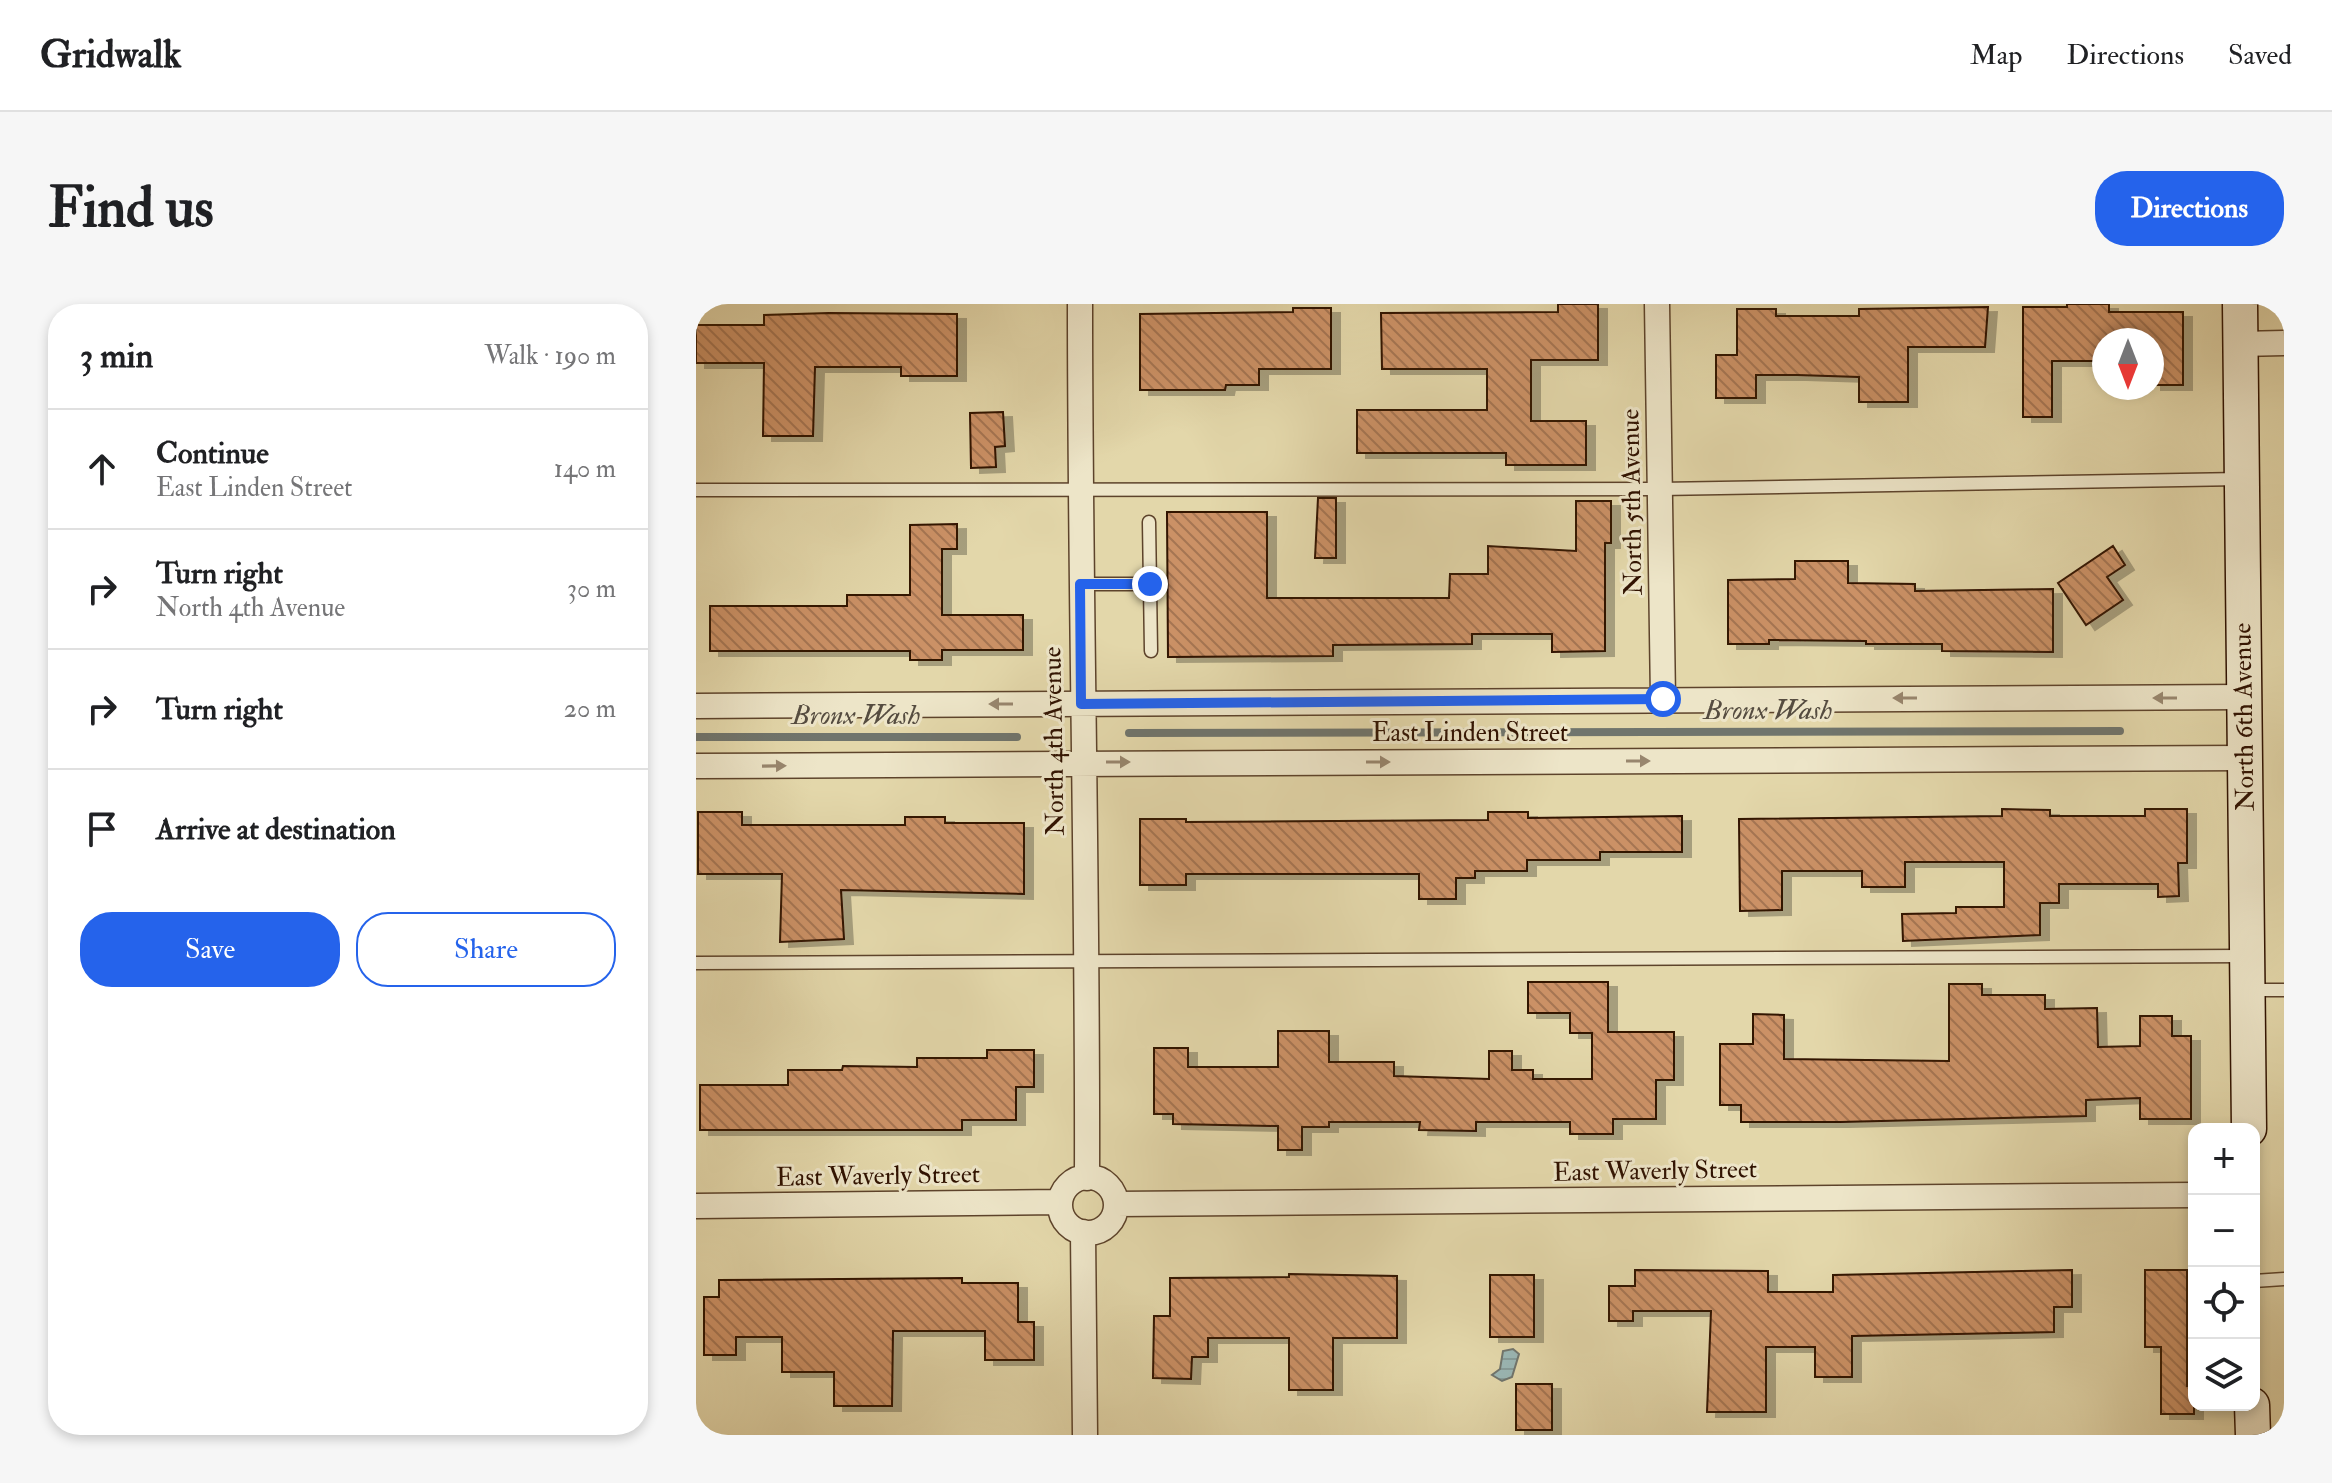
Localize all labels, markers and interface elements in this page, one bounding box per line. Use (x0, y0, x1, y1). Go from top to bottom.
text: Gridwalk (40, 31, 181, 79)
text: Map (1970, 38, 2023, 73)
text: Directions (2067, 38, 2184, 73)
text: Saved (2228, 38, 2292, 73)
button: Directions (2095, 171, 2284, 246)
text: Find us (48, 173, 214, 244)
north arrow (2092, 328, 2164, 400)
text: 3 min (80, 335, 153, 378)
text: Walk · 190 m (485, 340, 616, 372)
street label: North 5th Avenue (1614, 408, 1650, 596)
text: Continue (156, 435, 269, 472)
icon: ahead (80, 447, 124, 491)
text: 140 m (554, 453, 616, 485)
text: East Linden Street (156, 472, 353, 504)
text: Turn right (156, 555, 283, 592)
route end (1132, 566, 1168, 602)
icon: right (80, 567, 124, 611)
text: 30 m (567, 573, 616, 605)
text: North 4th Avenue (156, 592, 345, 624)
street label: North 6th Avenue (2226, 622, 2262, 811)
street label: North 4th Avenue (1036, 646, 1072, 836)
route start (1645, 681, 1681, 717)
icon: right (80, 687, 124, 731)
text: Turn right (156, 691, 283, 728)
one-way arrow (1892, 692, 1917, 704)
one-way arrow (2152, 692, 2177, 704)
text: 20 m (564, 693, 616, 725)
water label: Bronx Wash (1701, 693, 1833, 728)
water label: Bronx Wash (789, 698, 921, 733)
one-way arrow (988, 698, 1013, 710)
street label: East Linden Street (1372, 717, 1568, 749)
one-way arrow (1366, 755, 1391, 768)
one-way arrow (1626, 755, 1651, 767)
one-way arrow (1106, 756, 1131, 769)
one-way arrow (762, 760, 787, 772)
icon: arrive (80, 807, 124, 851)
text: Arrive at destination (156, 811, 396, 848)
button: Save (80, 912, 340, 987)
button: Share (356, 912, 616, 987)
map controls (2188, 1123, 2260, 1411)
button: + (2188, 1123, 2260, 1195)
street label: East Waverly Street (1553, 1153, 1757, 1189)
street label: East Waverly Street (776, 1158, 980, 1194)
button: − (2188, 1195, 2260, 1267)
button: locate (2188, 1267, 2260, 1339)
button: layers (2188, 1339, 2260, 1411)

